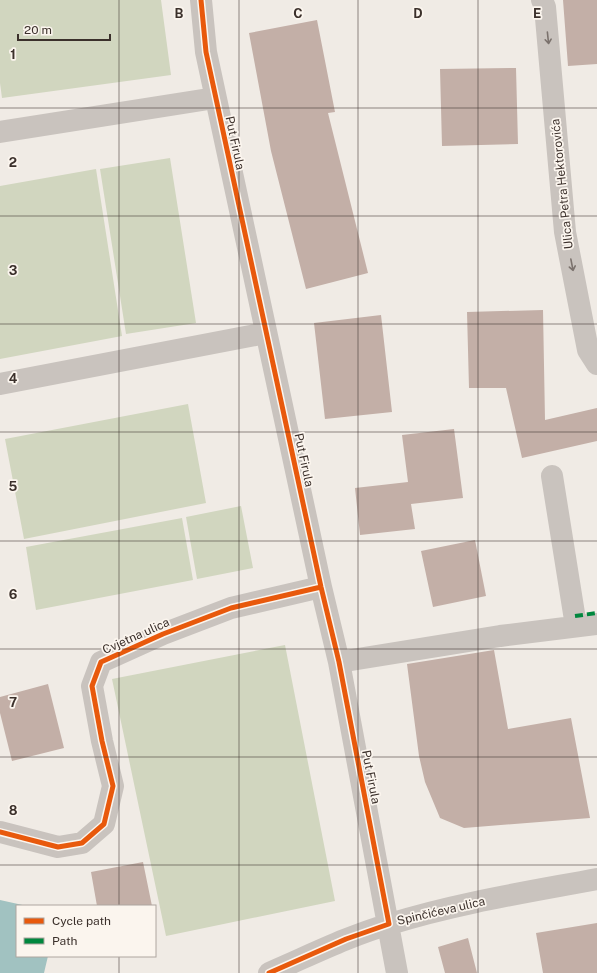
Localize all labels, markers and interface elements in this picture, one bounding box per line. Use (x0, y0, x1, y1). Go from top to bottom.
text: B (175, 6, 184, 21)
text: C (293, 6, 303, 21)
text: D (413, 6, 423, 21)
text: E (533, 6, 541, 21)
scale bar (18, 16, 110, 42)
text: 20 m (24, 23, 52, 37)
one-way arrow (544, 31, 552, 44)
text: 1 (10, 47, 16, 62)
street label: Put Firula (223, 115, 247, 171)
street label: Ulica Petra Hektorovića (548, 118, 576, 250)
text: 2 (9, 155, 17, 170)
one-way arrow (568, 258, 576, 271)
text: 3 (9, 263, 18, 278)
text: 4 (9, 371, 18, 386)
street label: Put Firula (292, 432, 316, 488)
text: 5 (9, 479, 18, 494)
text: 6 (9, 587, 18, 602)
street label: Cvjetna ulica (100, 615, 172, 657)
text: 7 (9, 695, 17, 710)
street label: Put Firula (359, 749, 383, 805)
text: 8 (9, 803, 18, 818)
street label: Spinčićeva ulica (396, 894, 486, 928)
legend (16, 905, 156, 957)
text: Cycle path (52, 914, 111, 928)
text: Path (52, 934, 78, 948)

